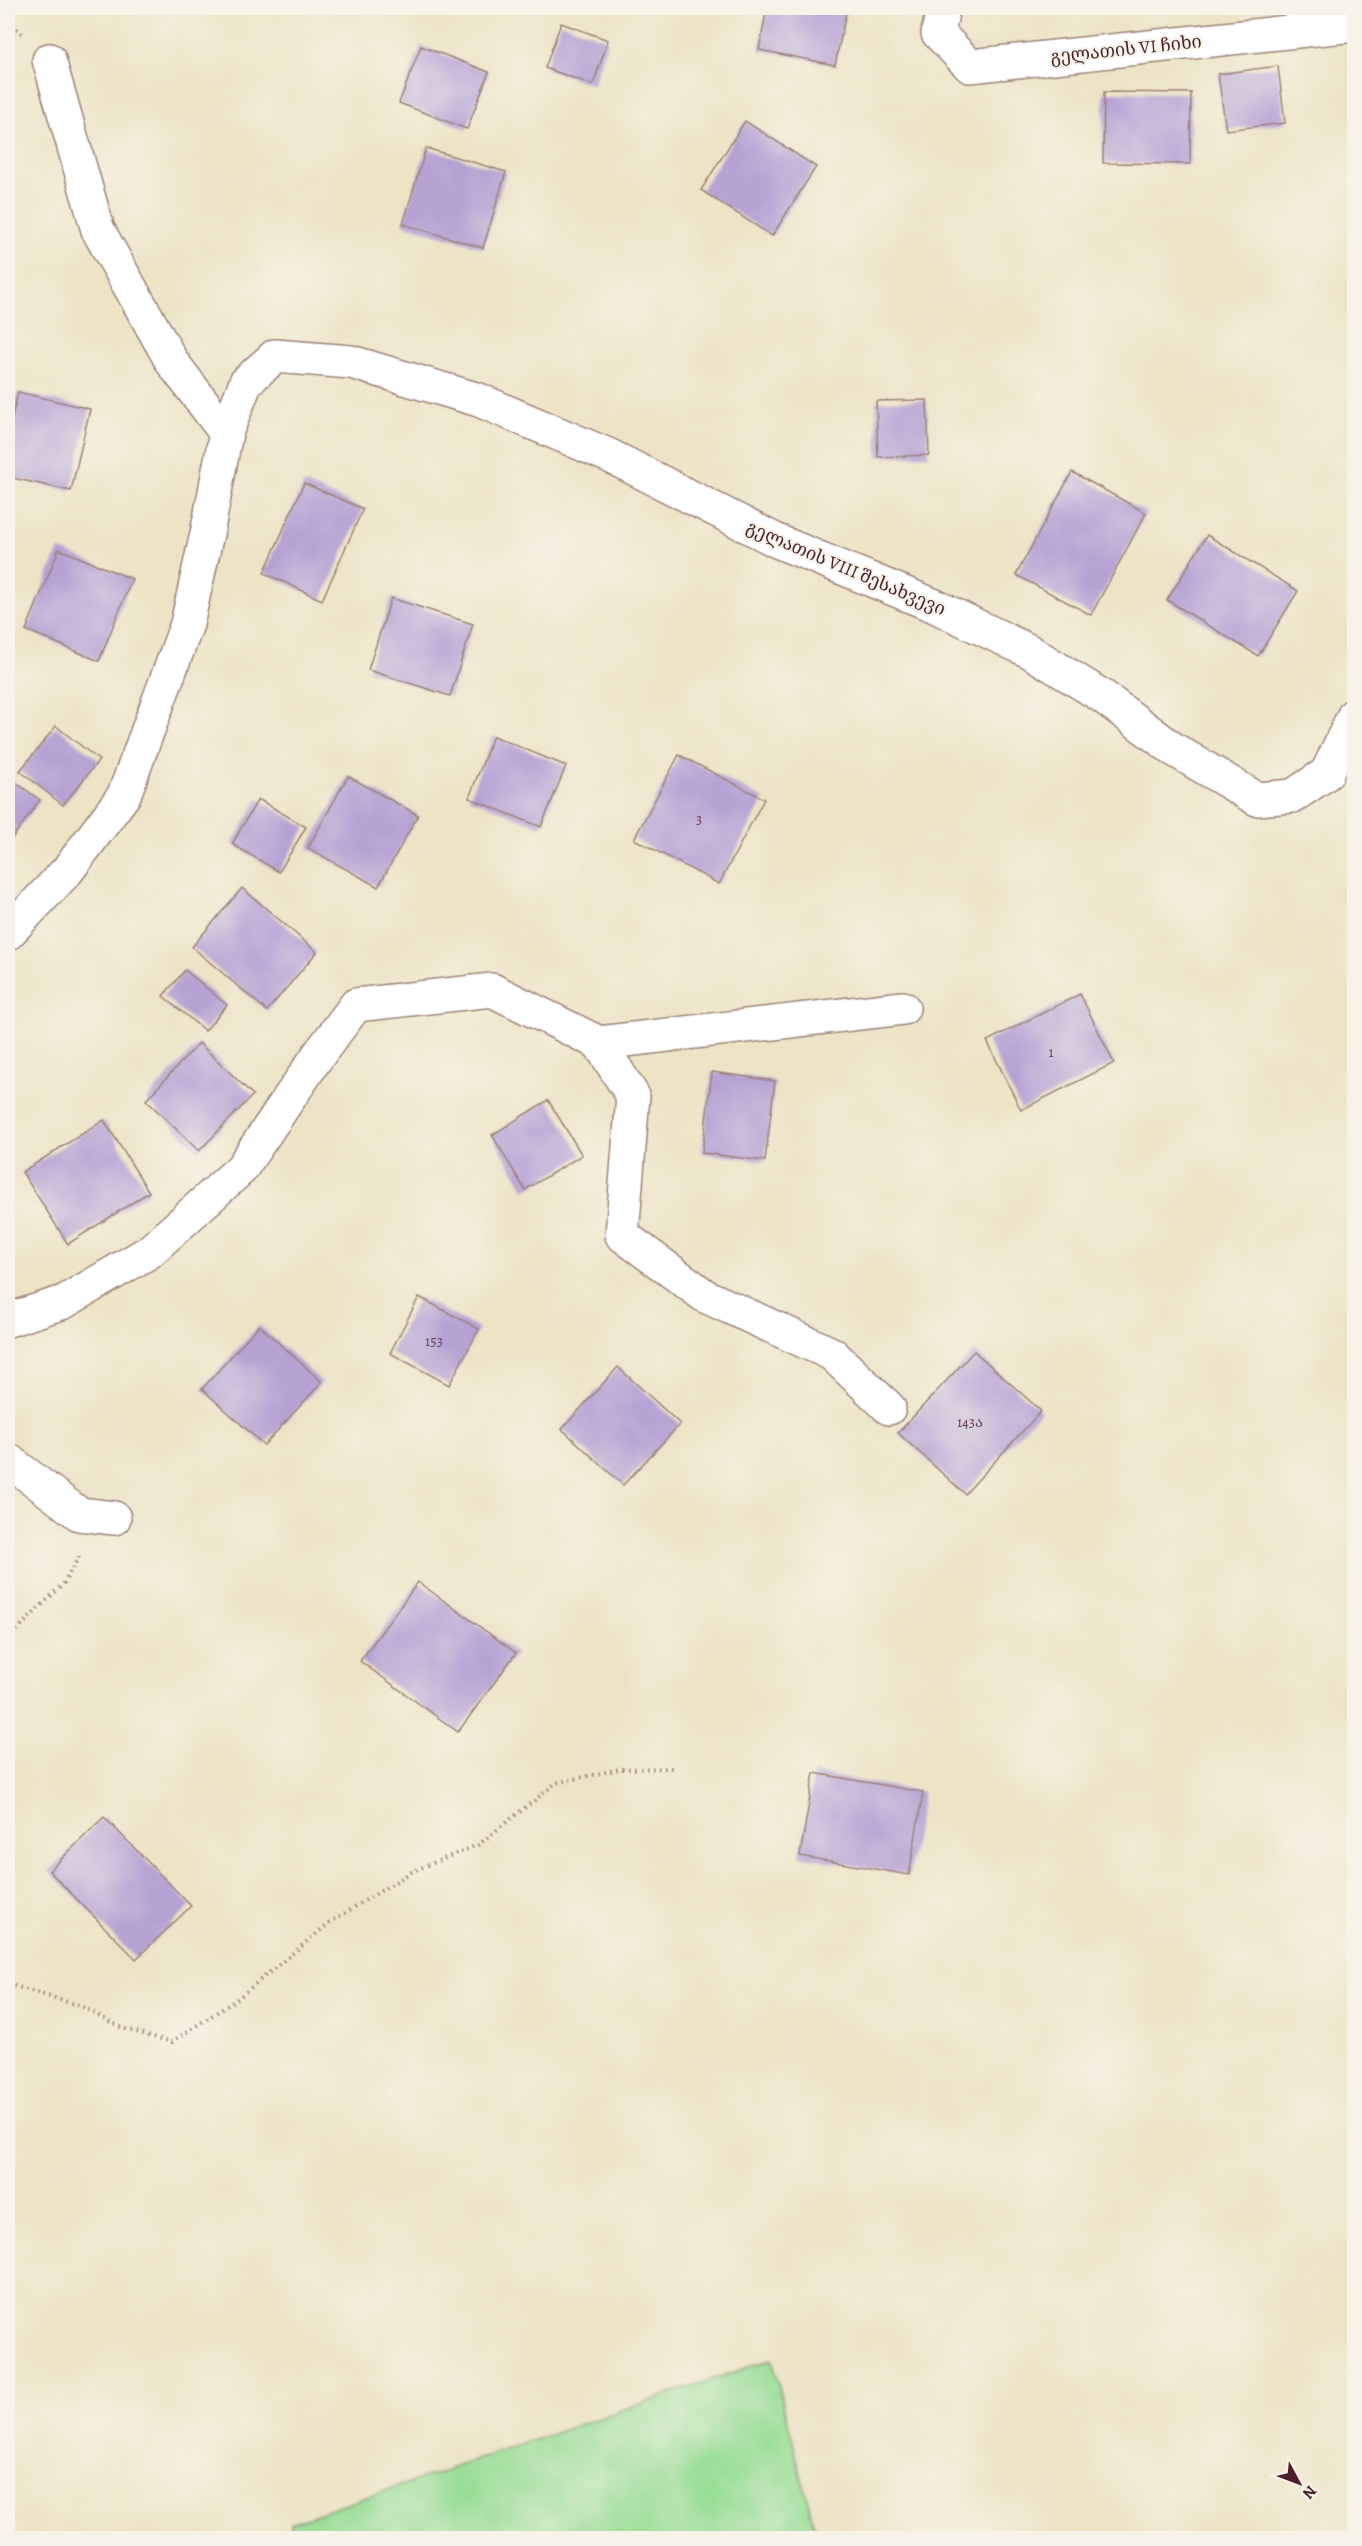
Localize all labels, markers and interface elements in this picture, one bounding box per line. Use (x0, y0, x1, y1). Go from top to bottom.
street label: გელათის VI ჩიხი (1049, 29, 1203, 69)
street label: გელათის VIII შესახვევი (743, 515, 949, 621)
house number: 3 (696, 809, 702, 829)
house number: 1 (1048, 1042, 1054, 1062)
house number: 153 (425, 1331, 443, 1351)
house number: 143ა (957, 1412, 983, 1432)
north arrow (1269, 2453, 1329, 2513)
text: N (1297, 2481, 1322, 2504)

